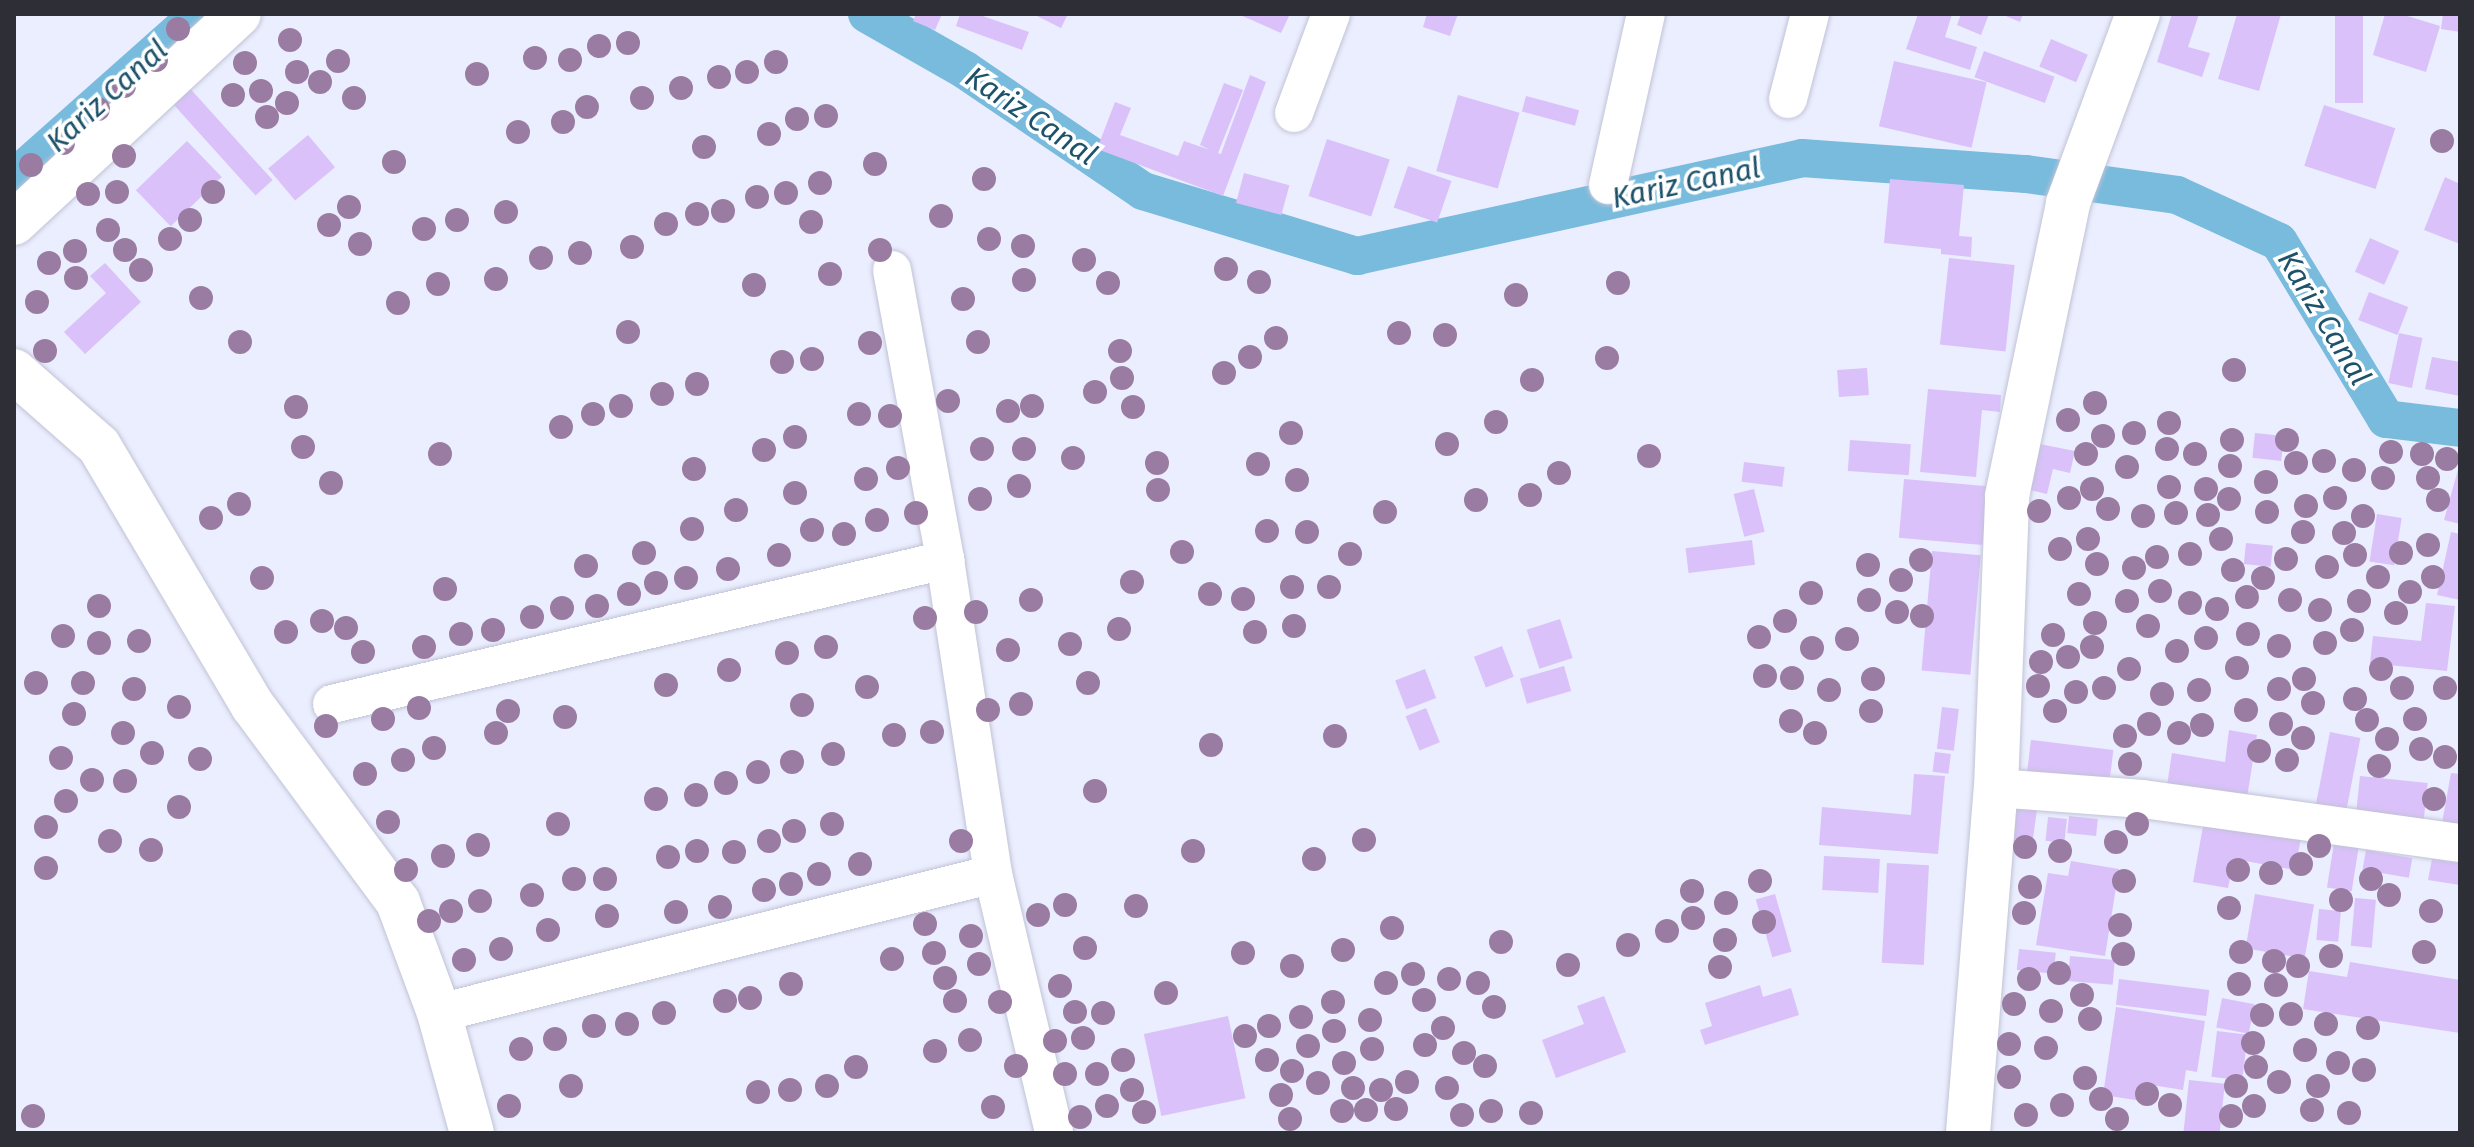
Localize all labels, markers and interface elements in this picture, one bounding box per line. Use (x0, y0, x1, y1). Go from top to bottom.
water label: Kariz Canal (39, 32, 175, 160)
water label: Kariz Canal (958, 59, 1104, 173)
water label: Kariz Canal (1608, 150, 1764, 216)
water label: Kariz Canal (2270, 244, 2378, 392)

